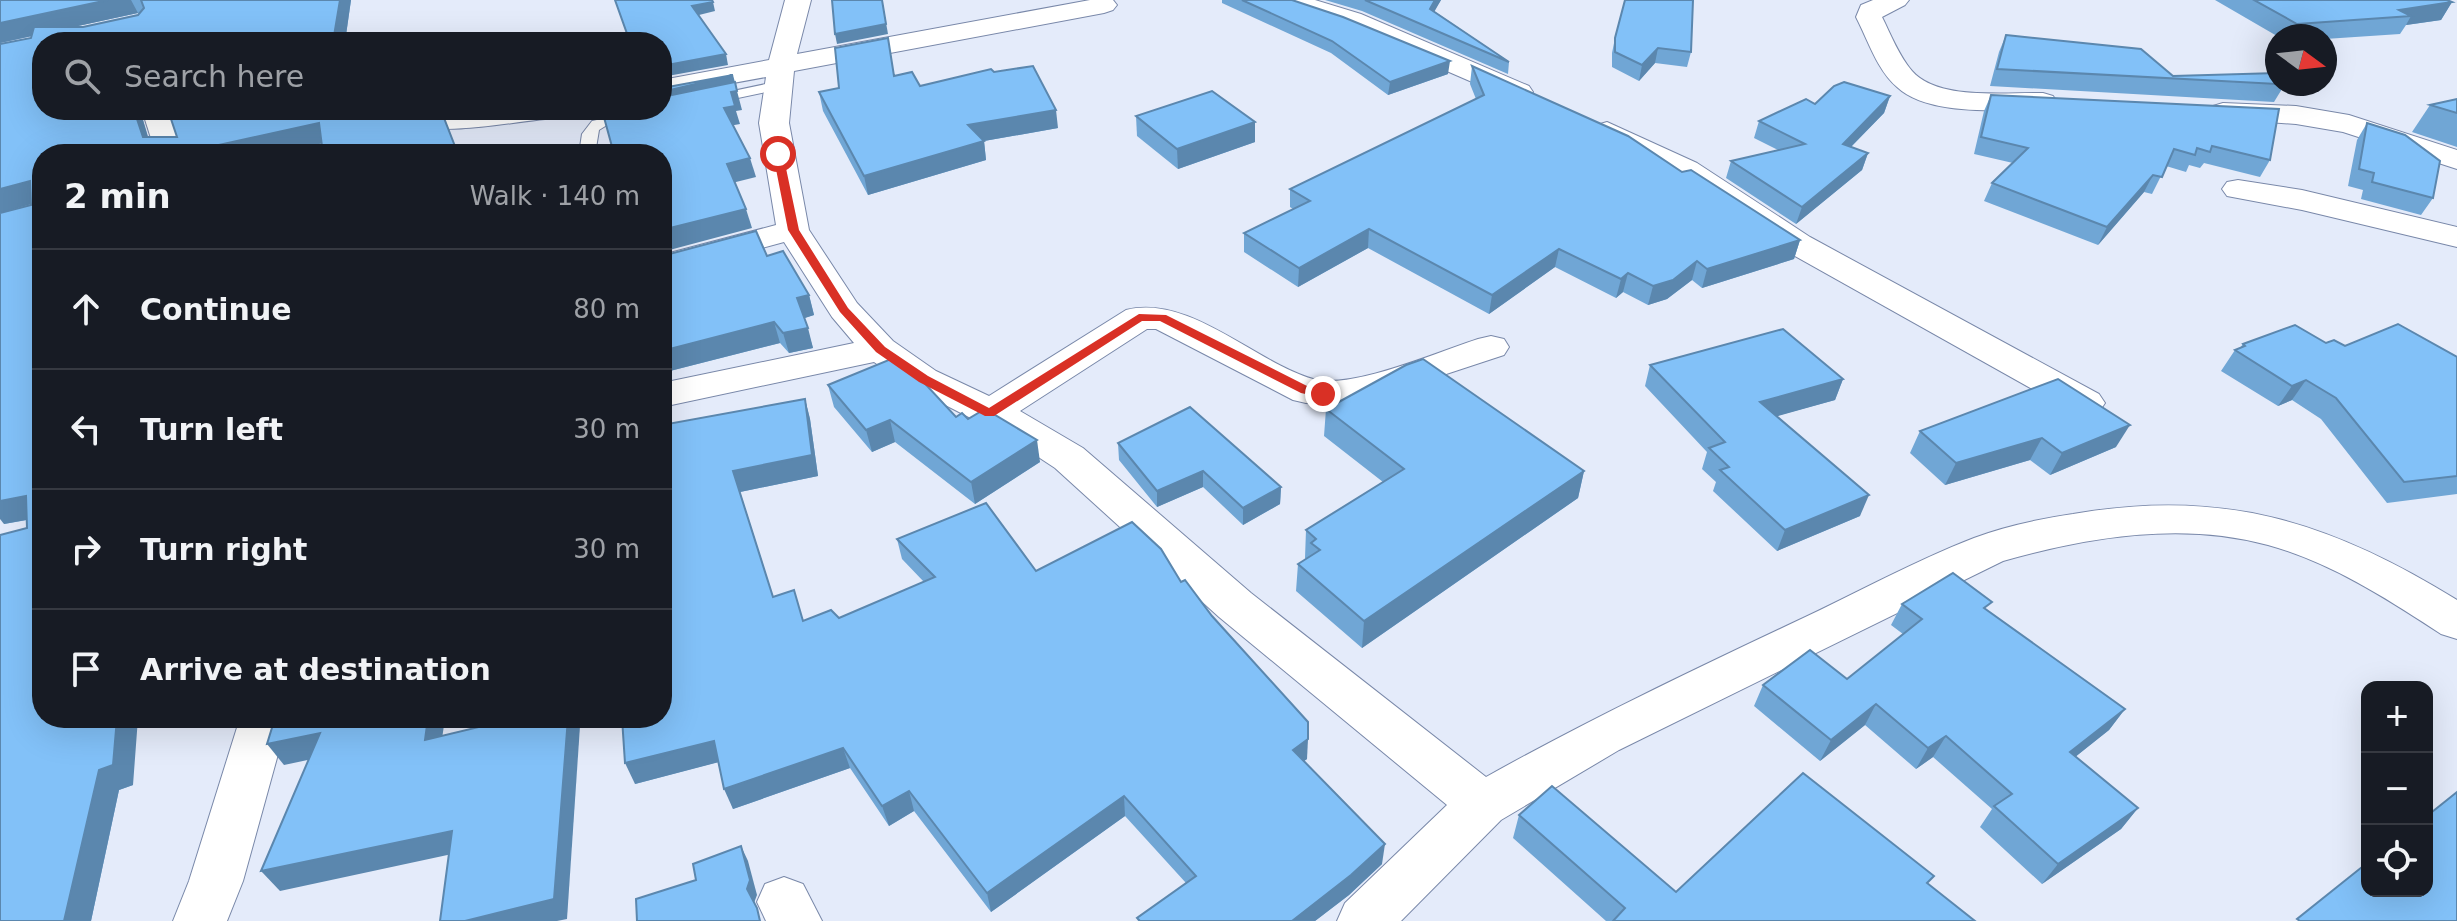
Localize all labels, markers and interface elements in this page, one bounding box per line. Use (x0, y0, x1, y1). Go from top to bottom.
north arrow (2265, 24, 2337, 96)
search box (32, 32, 672, 120)
icon: search (60, 54, 104, 98)
text: Search here (124, 59, 304, 94)
route start (760, 136, 796, 172)
text: 2 min (64, 176, 171, 216)
text: Walk · 140 m (470, 181, 640, 211)
icon: ahead (64, 287, 108, 331)
text: Continue (140, 292, 292, 327)
text: 80 m (573, 294, 640, 324)
route end (1305, 376, 1341, 412)
icon: left (64, 407, 108, 451)
text: Turn left (140, 412, 283, 447)
text: 30 m (573, 414, 640, 444)
icon: right (64, 527, 108, 571)
text: Turn right (140, 532, 307, 567)
text: 30 m (573, 534, 640, 564)
icon: arrive (64, 647, 108, 691)
text: Arrive at destination (140, 652, 491, 687)
map controls (2361, 681, 2433, 897)
button: + (2361, 681, 2433, 753)
button: − (2361, 753, 2433, 825)
button: locate (2361, 825, 2433, 897)

